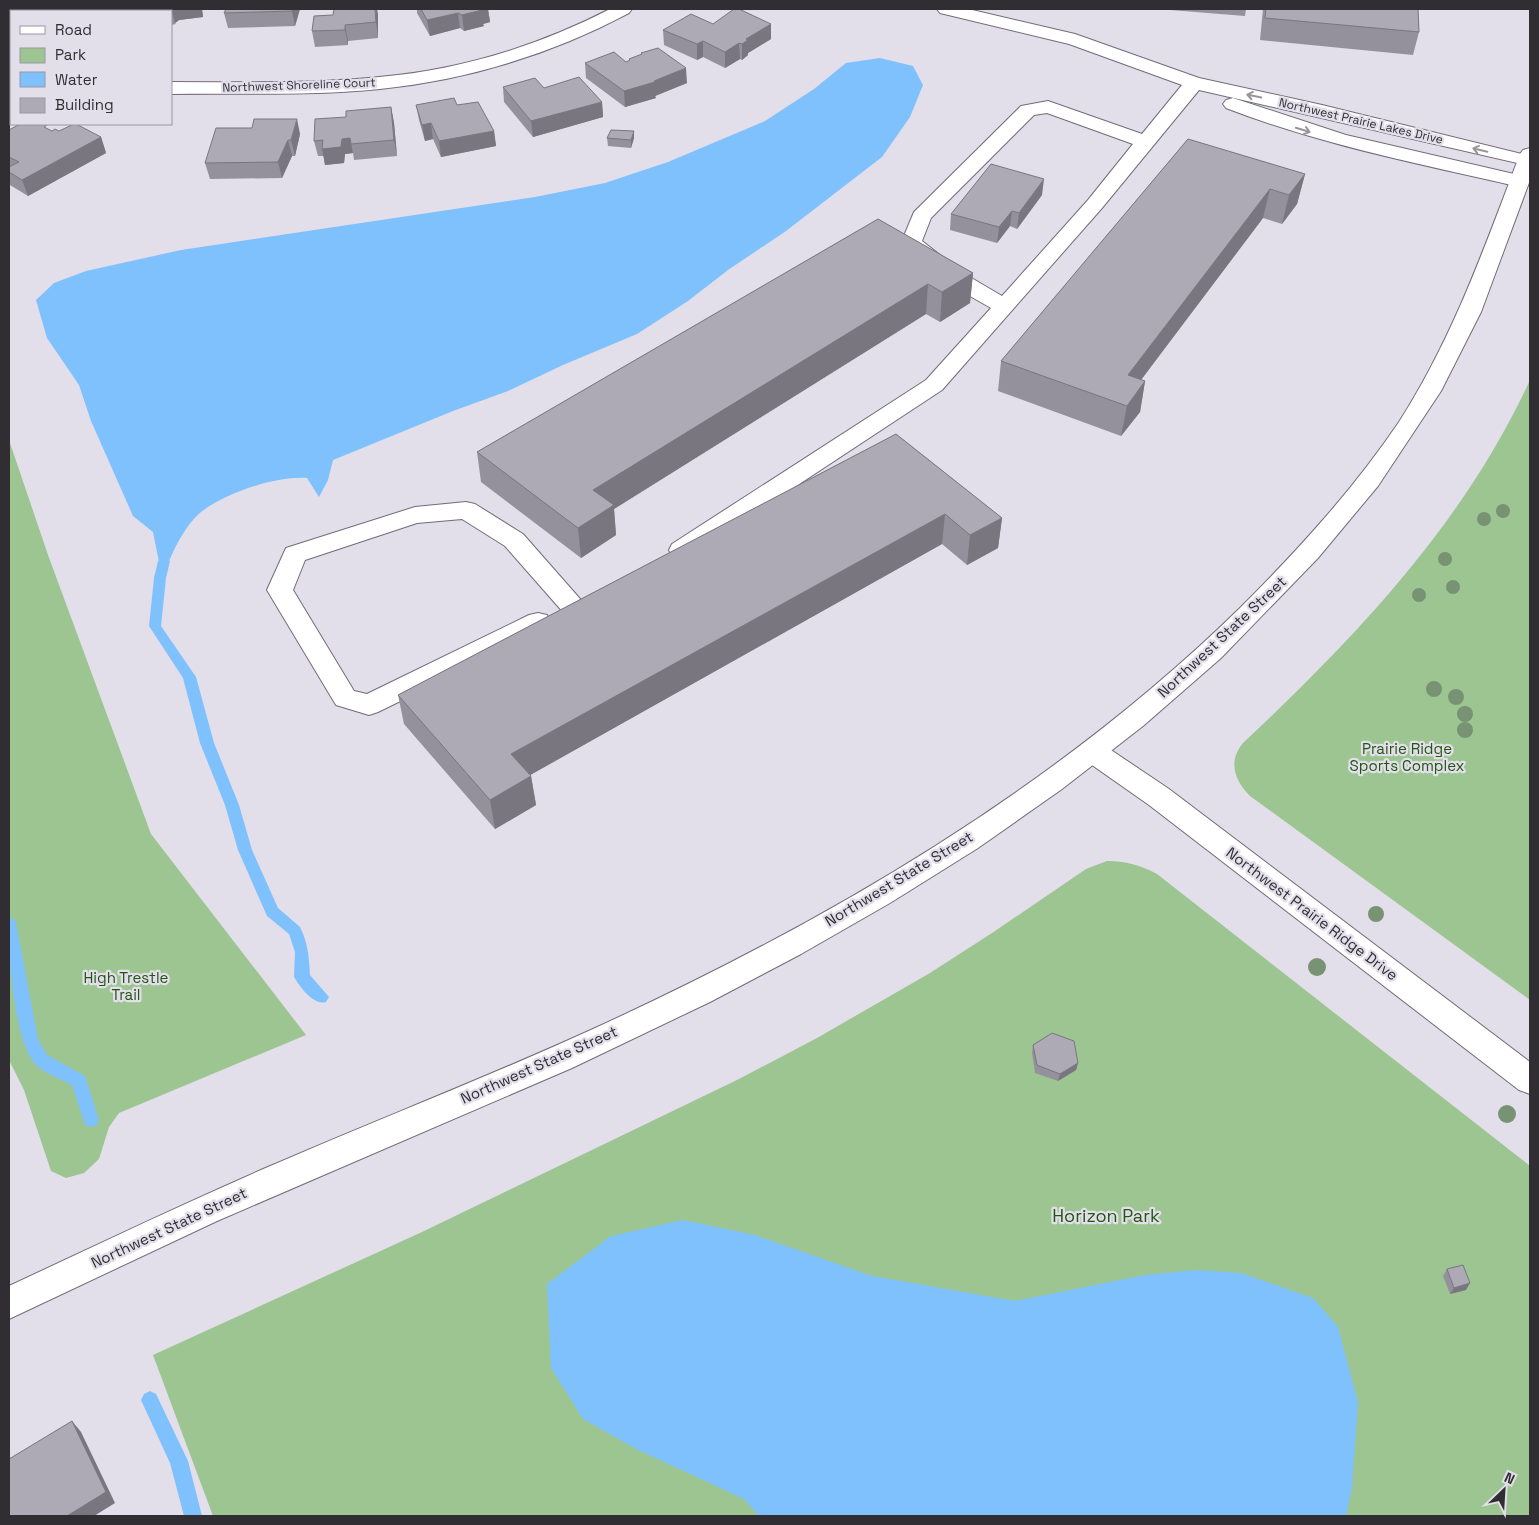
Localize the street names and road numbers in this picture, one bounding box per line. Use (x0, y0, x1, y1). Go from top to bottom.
street label: Northwest Shoreline Court (222, 74, 376, 96)
street label: Northwest Prairie Lakes Drive (1277, 94, 1445, 148)
street label: Northwest State Street (1153, 572, 1290, 701)
street label: Northwest State Street (821, 827, 976, 930)
street label: Northwest Prairie Ridge Drive (1223, 843, 1402, 984)
street label: Northwest State Street (457, 1021, 620, 1108)
street label: Northwest State Street (88, 1183, 250, 1272)

